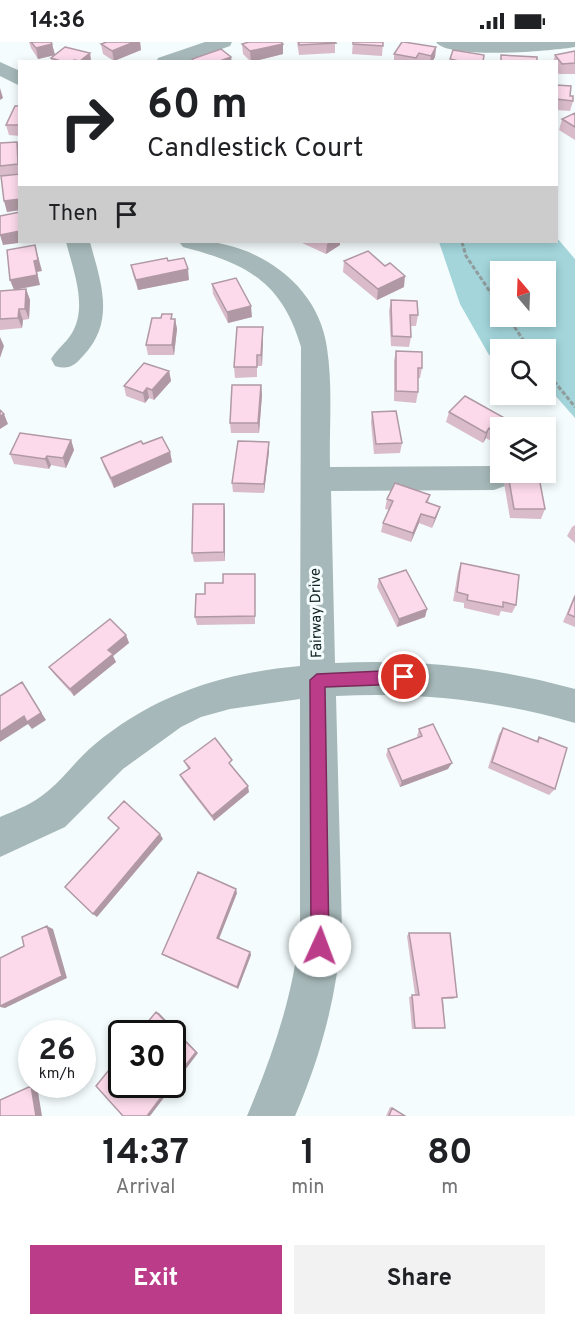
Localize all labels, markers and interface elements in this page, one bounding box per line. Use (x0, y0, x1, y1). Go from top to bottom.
text: 14:36 (30, 8, 85, 35)
text: 60 m (147, 80, 248, 133)
icon: right (48, 84, 126, 162)
text: Candlestick Court (147, 132, 363, 166)
icon: arrive (110, 198, 143, 231)
text: Then (48, 201, 98, 228)
north arrow (490, 261, 556, 327)
map controls (490, 261, 556, 483)
button: search (490, 339, 556, 405)
button: layers (490, 417, 556, 483)
street label: Fairway Drive (307, 568, 327, 658)
pin (378, 651, 429, 702)
icon: arrive (387, 660, 420, 693)
position arrow (288, 914, 352, 978)
speed limit sign: 30 (108, 1020, 186, 1098)
text: 26 (39, 1033, 75, 1070)
text: km/h (39, 1065, 75, 1084)
text: 14:37 (102, 1131, 189, 1177)
text: 1 (301, 1131, 315, 1177)
text: 80 (427, 1131, 473, 1177)
text: Arrival (116, 1175, 175, 1201)
text: min (291, 1175, 325, 1201)
text: m (441, 1175, 458, 1201)
button: Exit (30, 1245, 282, 1314)
button: Share (294, 1245, 545, 1314)

